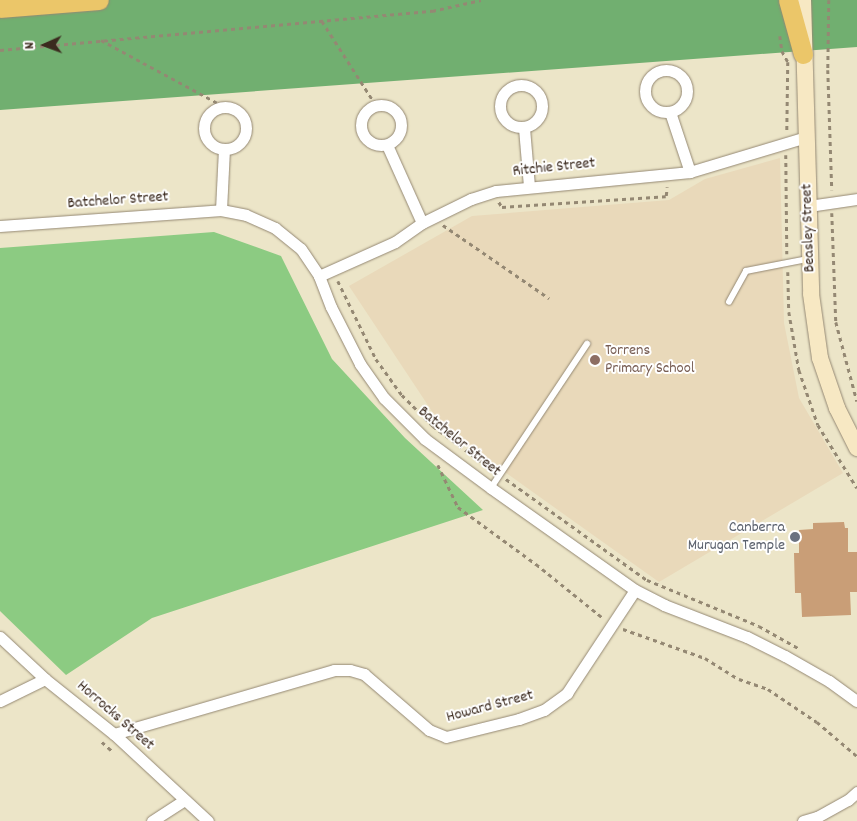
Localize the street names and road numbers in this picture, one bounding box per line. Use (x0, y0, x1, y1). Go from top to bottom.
street label: Ritchie Street (512, 154, 596, 182)
street label: Beasley Street (798, 183, 820, 273)
street label: Batchelor Street (67, 188, 169, 214)
street label: Batchelor Street (414, 403, 504, 481)
street label: Horrocks Street (72, 677, 158, 755)
street label: Howard Street (444, 686, 536, 728)

